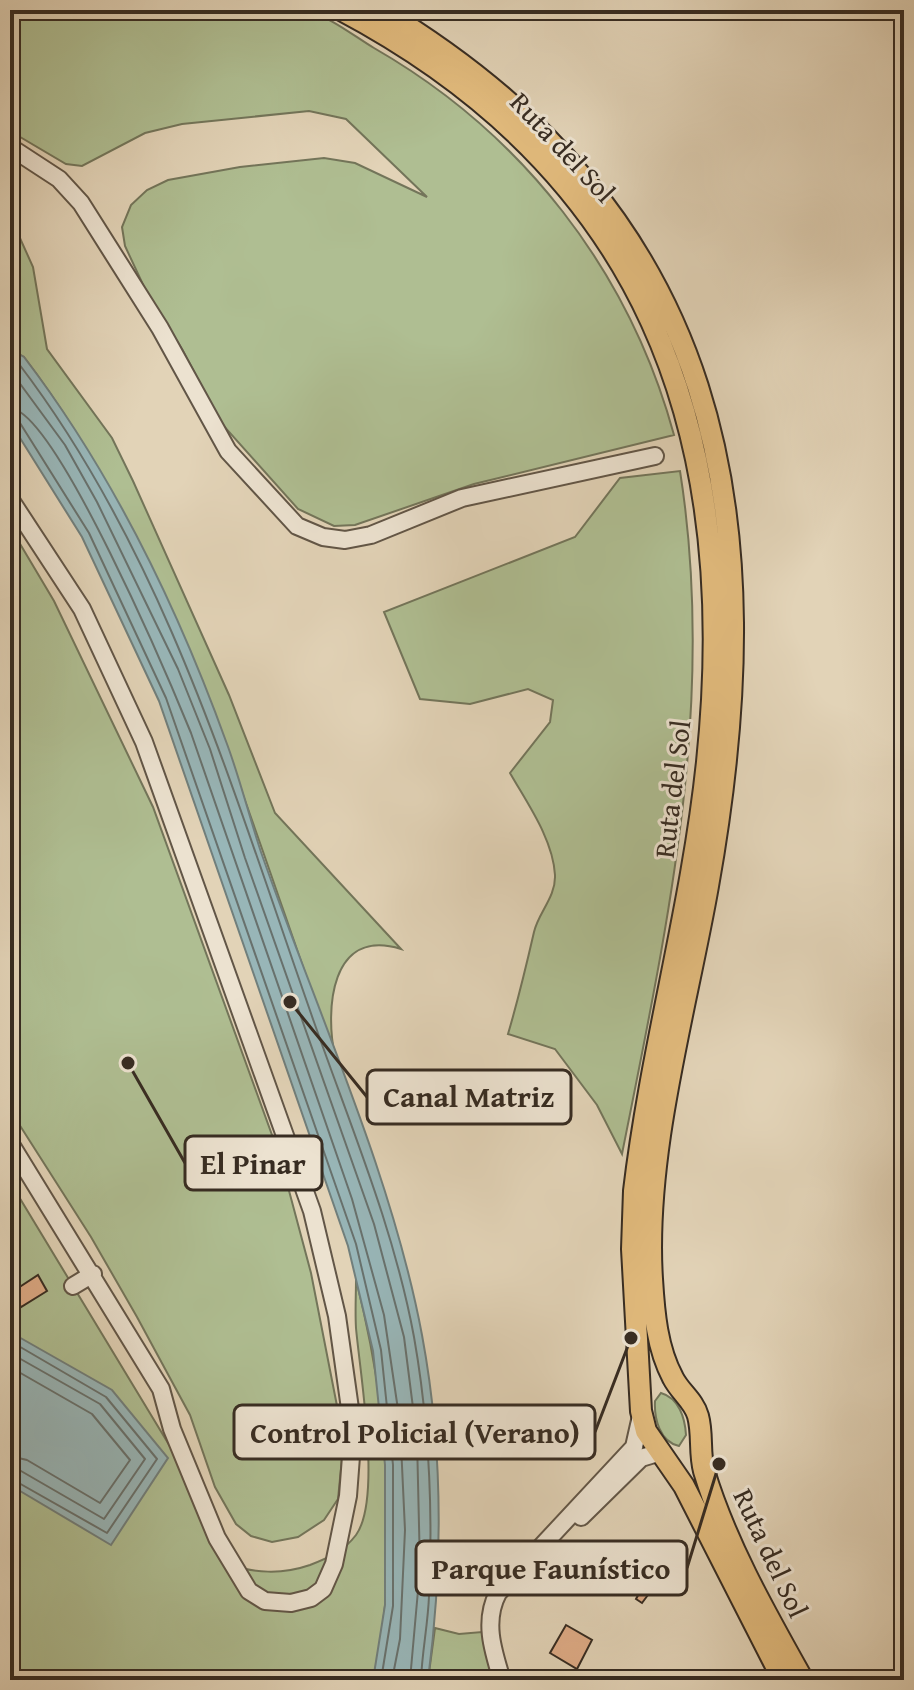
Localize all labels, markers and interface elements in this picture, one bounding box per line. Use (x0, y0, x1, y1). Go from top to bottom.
street label: Ruta del Sol (501, 82, 626, 211)
street label: Ruta del Sol (643, 718, 700, 860)
callout: Canal Matriz (367, 1070, 571, 1124)
text: Canal Matriz (383, 1074, 555, 1118)
callout: El Pinar (185, 1136, 322, 1190)
text: El Pinar (200, 1141, 306, 1185)
callout: Control Policial (Verano) (234, 1405, 595, 1459)
text: Control Policial (Verano) (250, 1410, 580, 1454)
street label: Ruta del Sol (724, 1481, 819, 1624)
callout: Parque Faunístico (416, 1541, 687, 1595)
text: Parque Faunístico (432, 1546, 670, 1590)

